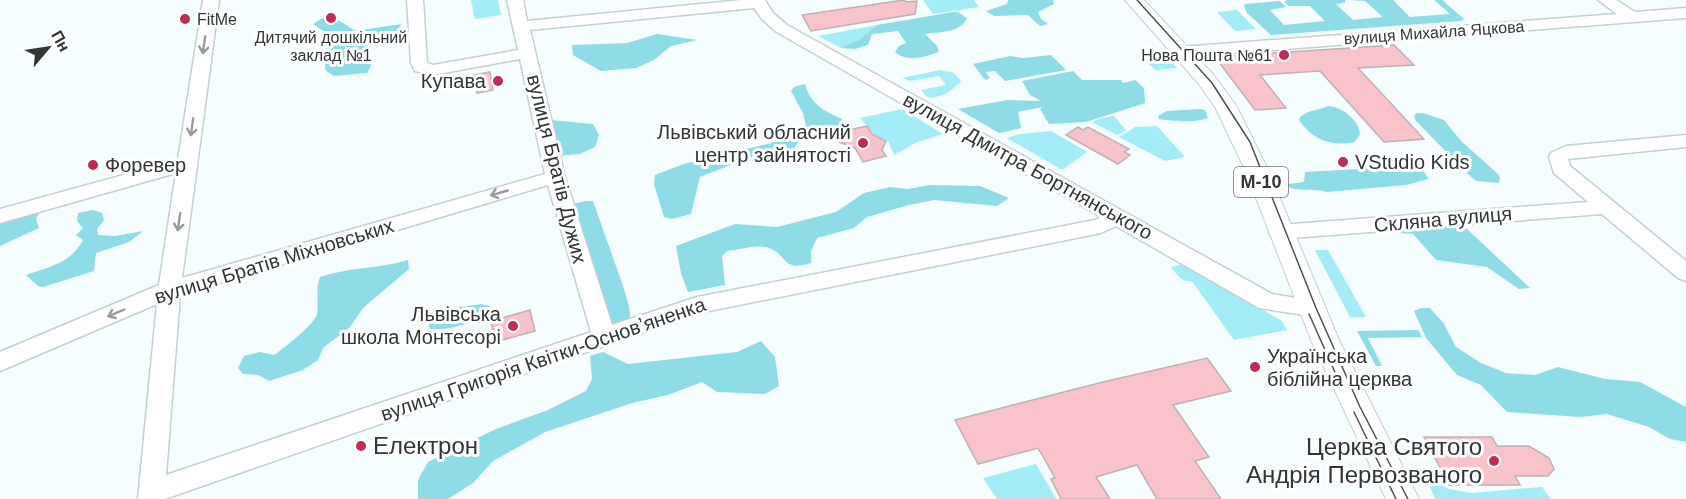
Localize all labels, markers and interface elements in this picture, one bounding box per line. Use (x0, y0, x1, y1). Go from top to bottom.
place label: FitMe (197, 11, 237, 28)
marker: Дитячий дошкільний заклад №1 (324, 11, 338, 25)
marker: FitMe (178, 12, 192, 26)
north arrow (18, 18, 78, 78)
street label: вулиця Михайла Яцкова (1343, 18, 1525, 47)
text: Пн (48, 28, 73, 54)
place label: Дитячий дошкільний заклад №1 (255, 29, 407, 64)
one-way arrow (199, 35, 210, 55)
place label: Нова Пошта №61 (1141, 47, 1272, 64)
marker: Нова Пошта №61 (1277, 48, 1291, 62)
place label: Купава (421, 70, 487, 92)
street label: вулиця Братів Дужих (523, 72, 591, 266)
marker: Купава (491, 74, 505, 88)
street label: вулиця Дмитра Бортнянського (900, 88, 1156, 244)
one-way arrow (187, 117, 198, 137)
place label: Львівський обласний центр зайнятості (657, 121, 851, 166)
marker: Львівський обласний центр зайнятості (856, 136, 870, 150)
place label: VStudio Kids (1355, 151, 1470, 173)
place label: Форевер (105, 154, 186, 176)
marker: VStudio Kids (1336, 155, 1350, 169)
marker: Форевер (86, 158, 100, 172)
road number: М-10 (1234, 167, 1288, 197)
one-way arrow (490, 188, 509, 199)
street label: Скляна вулиця (1373, 202, 1513, 236)
one-way arrow (173, 212, 184, 232)
street label: вулиця Братів Міхновських (152, 214, 396, 308)
street label: вулиця Григорія Квітки-Основʼяненка (378, 293, 709, 425)
place label: Львівська школа Монтесорі (341, 303, 502, 348)
one-way arrow (107, 308, 125, 319)
marker: Львівська школа Монтесорі (506, 319, 520, 333)
place label: Українська біблійна церква (1267, 345, 1413, 390)
marker: Українська біблійна церква (1248, 360, 1262, 374)
place label: Електрон (373, 432, 478, 459)
place label: Церква Святого Андрія Первозваного (1246, 433, 1482, 488)
marker: Електрон (354, 439, 368, 453)
marker: Церква Святого Андрія Первозваного (1487, 454, 1501, 468)

